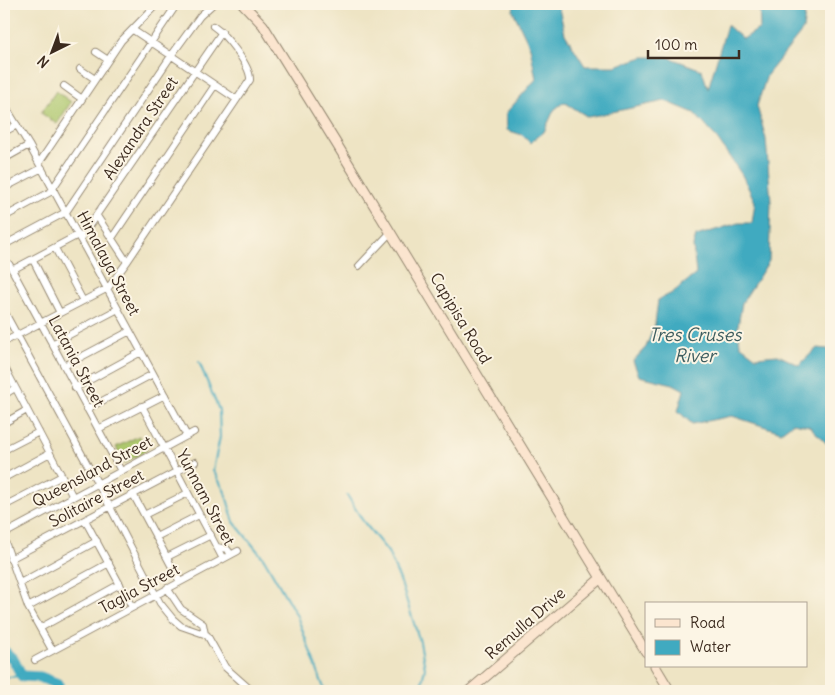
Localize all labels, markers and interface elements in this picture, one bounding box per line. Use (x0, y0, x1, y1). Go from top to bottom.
north arrow (28, 28, 78, 78)
scale bar (648, 28, 739, 60)
text: 100 m (655, 35, 697, 54)
text: N (34, 52, 53, 72)
street label: Alexandra Street (98, 72, 182, 183)
street label: Himalaya Street (73, 207, 145, 319)
street label: Capipisa Road (426, 269, 496, 367)
street label: Latania Street (45, 312, 110, 411)
water label: Tres Cruses River (649, 323, 743, 367)
street label: Queensland Street (29, 431, 156, 511)
street label: Yunnam Street (172, 446, 240, 549)
street label: Solitaire Street (45, 464, 147, 531)
street label: Taglia Street (95, 558, 183, 618)
street label: Remulla Drive (481, 583, 569, 663)
legend (645, 602, 808, 668)
text: Road (690, 613, 725, 632)
text: Water (690, 637, 731, 656)

